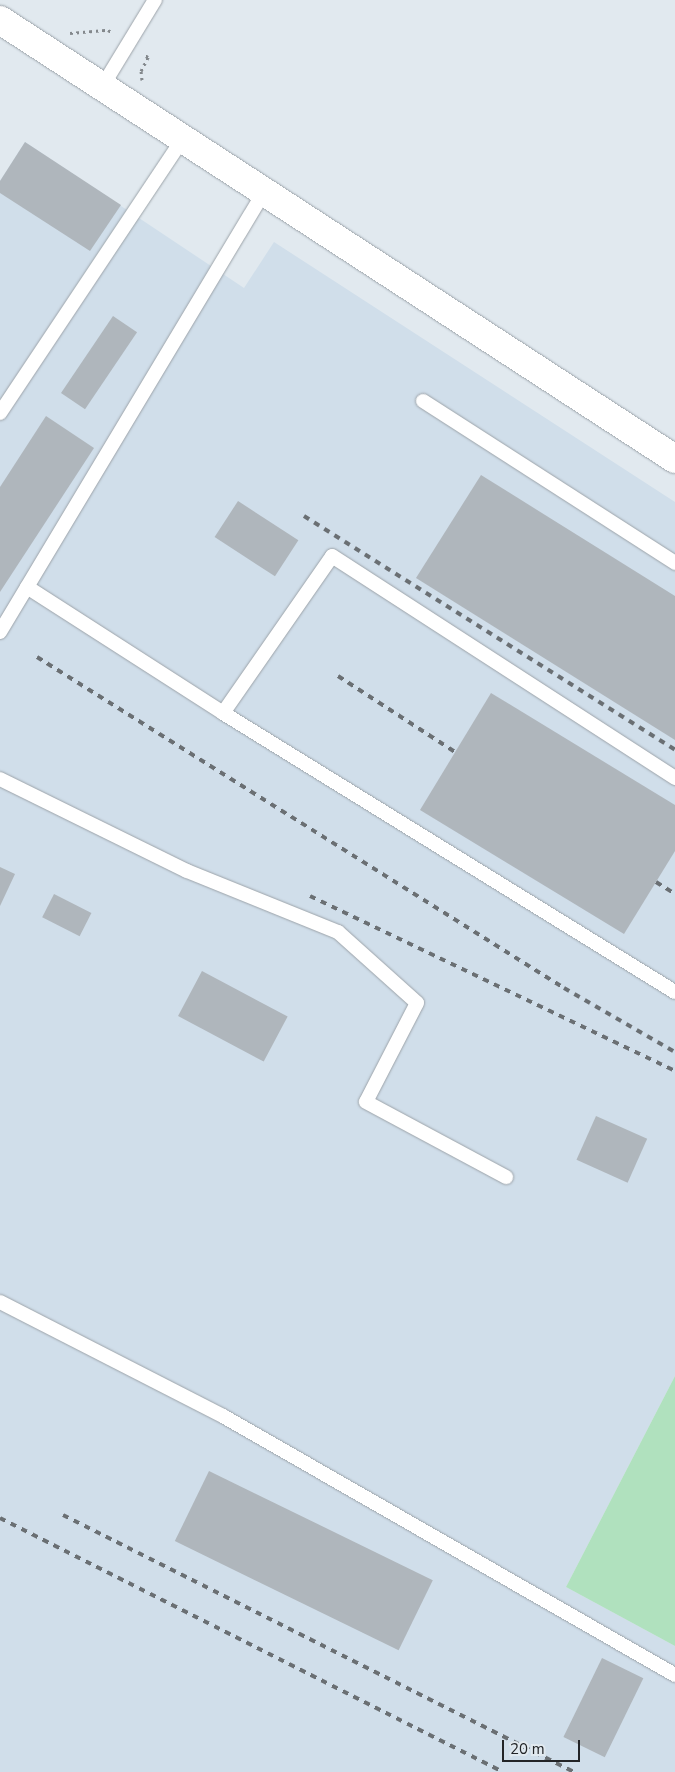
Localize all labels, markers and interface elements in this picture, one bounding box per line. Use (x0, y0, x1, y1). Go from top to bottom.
scale bar (505, 1730, 582, 1762)
text: 20 m (510, 1739, 545, 1759)

